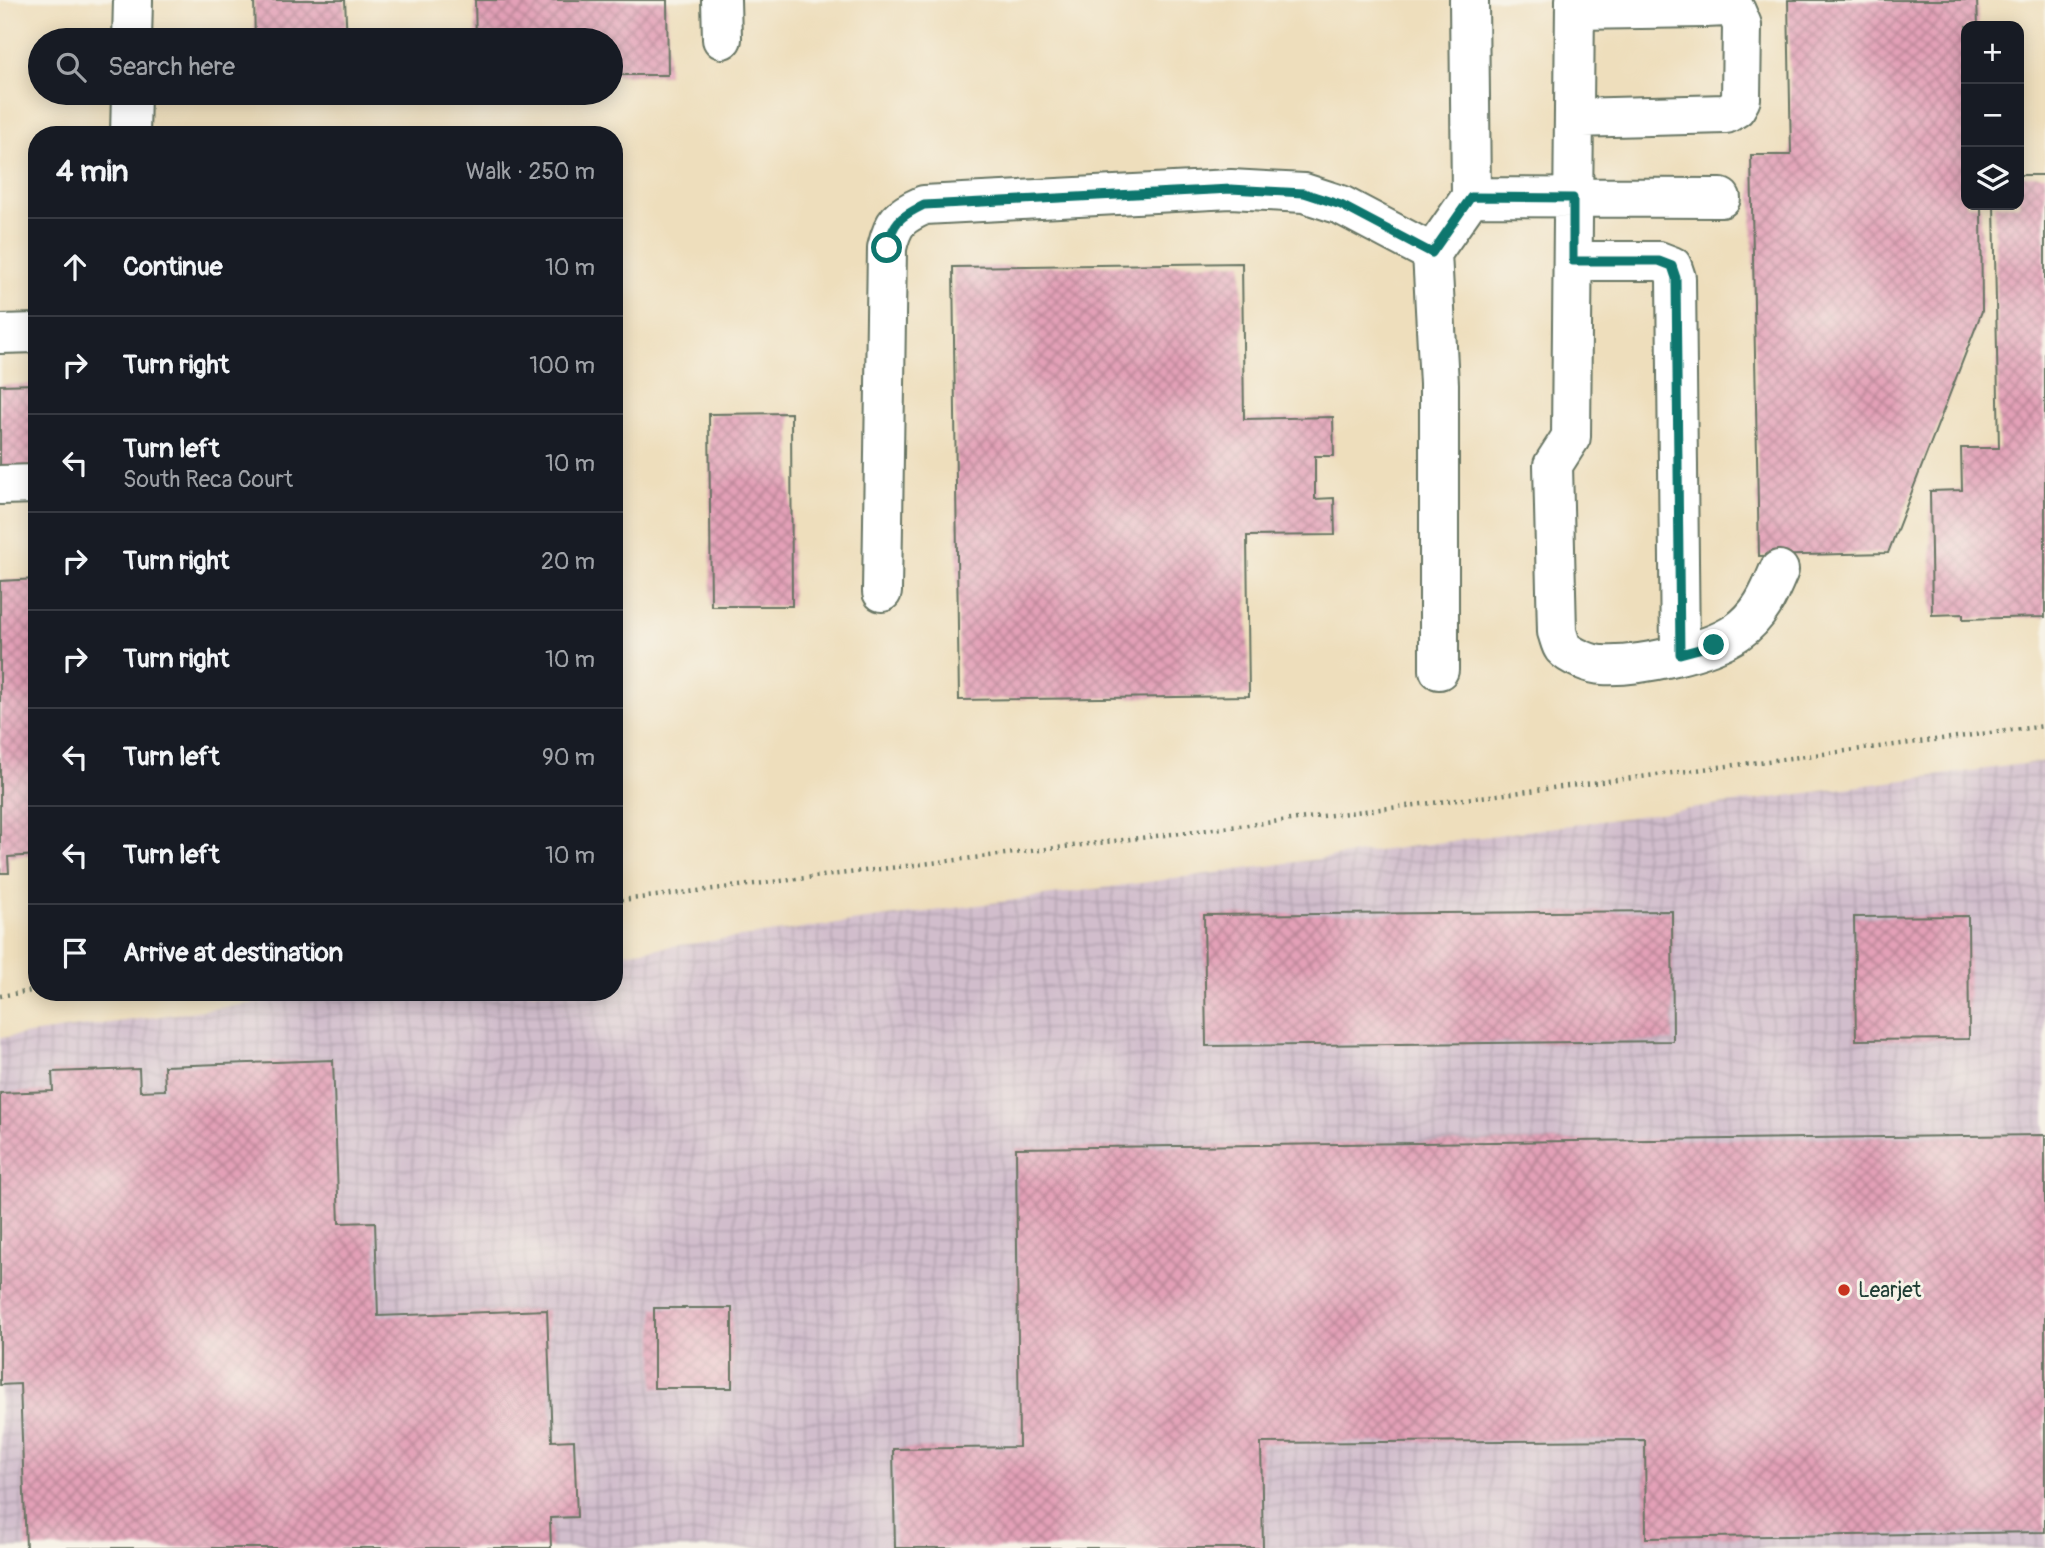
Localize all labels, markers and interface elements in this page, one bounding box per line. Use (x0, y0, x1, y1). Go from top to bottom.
map controls (1961, 21, 2024, 210)
button: + (1961, 21, 2024, 84)
search box (28, 28, 623, 105)
icon: search (52, 48, 90, 86)
text: Search here (108, 51, 235, 83)
button: − (1961, 84, 2024, 147)
button: layers (1961, 147, 2024, 210)
text: 4 min (56, 153, 129, 190)
text: Walk · 250 m (466, 157, 595, 186)
route start (871, 232, 902, 263)
icon: ahead (56, 248, 94, 286)
text: Continue (123, 251, 223, 283)
text: 10 m (545, 253, 595, 282)
icon: right (56, 346, 94, 384)
text: Turn right (123, 349, 229, 381)
text: 100 m (529, 351, 595, 380)
text: Turn left (123, 433, 219, 465)
icon: left (56, 444, 94, 482)
text: 10 m (545, 449, 595, 478)
text: South Reca Court (123, 465, 293, 494)
icon: right (56, 542, 94, 580)
text: Turn right (123, 545, 229, 577)
text: 20 m (541, 547, 595, 576)
route end (1698, 629, 1729, 660)
icon: right (56, 640, 94, 678)
text: Turn right (123, 643, 229, 675)
text: 10 m (545, 645, 595, 674)
icon: left (56, 738, 94, 776)
text: Turn left (123, 741, 219, 773)
text: 90 m (542, 743, 595, 772)
icon: left (56, 836, 94, 874)
text: Turn left (123, 839, 219, 871)
text: 10 m (545, 841, 595, 870)
icon: arrive (56, 934, 94, 972)
text: Arrive at destination (123, 937, 343, 969)
place label: Learjet (1858, 1277, 1922, 1304)
marker: Learjet (1836, 1282, 1852, 1298)

